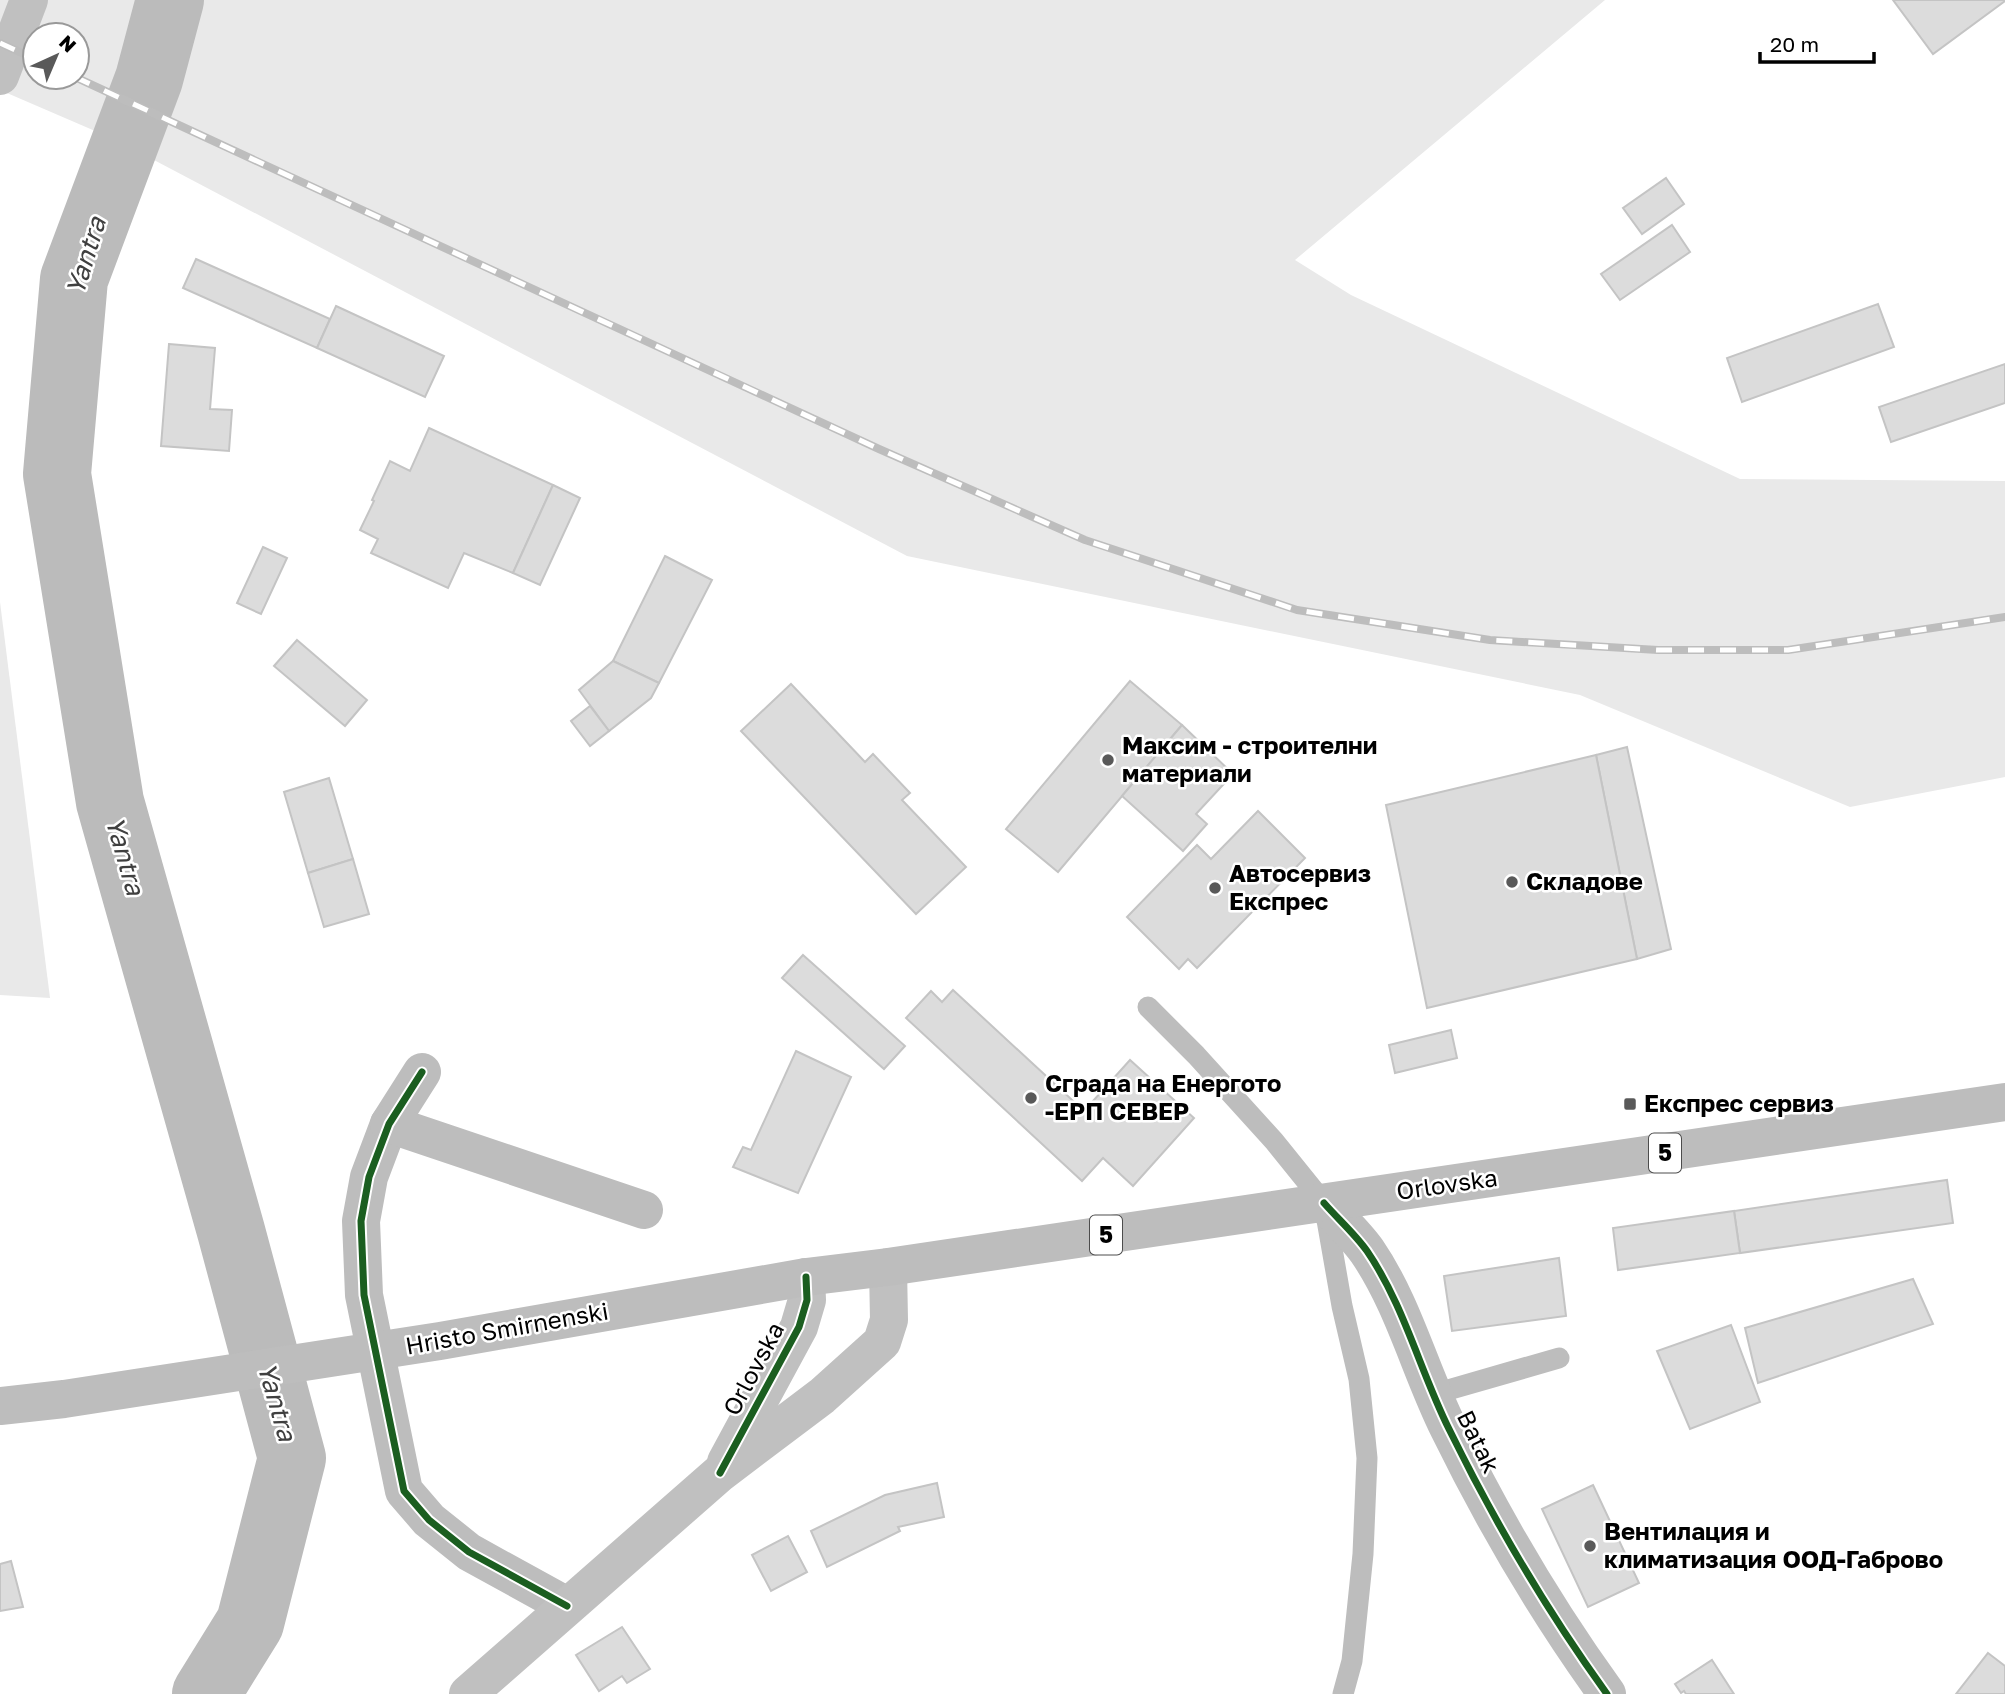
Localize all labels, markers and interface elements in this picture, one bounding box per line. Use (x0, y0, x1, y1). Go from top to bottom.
north arrow (21, 21, 91, 91)
scale bar (1760, 21, 1874, 65)
text: N (55, 30, 81, 57)
text: 20 m (1770, 31, 1819, 57)
water label: Yantra (59, 212, 112, 299)
place label: Максим - строителни материали (1122, 730, 1377, 787)
marker: Максим - строителни материали (1100, 752, 1116, 768)
water label: Yantra (100, 813, 152, 900)
place label: Автосервиз Експрес (1229, 858, 1371, 915)
place label: Складове (1526, 866, 1643, 895)
marker: Складове (1504, 874, 1520, 890)
marker: Автосервиз Експрес (1207, 880, 1223, 896)
place label: Сграда на Енергото -ЕРП СЕВЕР (1045, 1068, 1282, 1125)
place label: Експрес сервиз (1644, 1088, 1834, 1117)
marker: Сграда на Енергото -ЕРП СЕВЕР (1023, 1090, 1039, 1106)
marker: Експрес сервиз (1622, 1096, 1638, 1112)
road number: 5 (1649, 1134, 1681, 1172)
street label: Orlovska (1395, 1162, 1499, 1205)
road number: 5 (1090, 1216, 1122, 1254)
street label: Hristo Smirnenski (403, 1295, 610, 1360)
street label: Orlovska (716, 1317, 789, 1420)
water label: Yantra (252, 1359, 304, 1446)
street label: Batak (1452, 1405, 1507, 1477)
place label: Вентилация и климатизация ООД-Габрово (1604, 1516, 1943, 1573)
marker: Вентилация и климатизация ООД-Габрово (1582, 1538, 1598, 1554)

